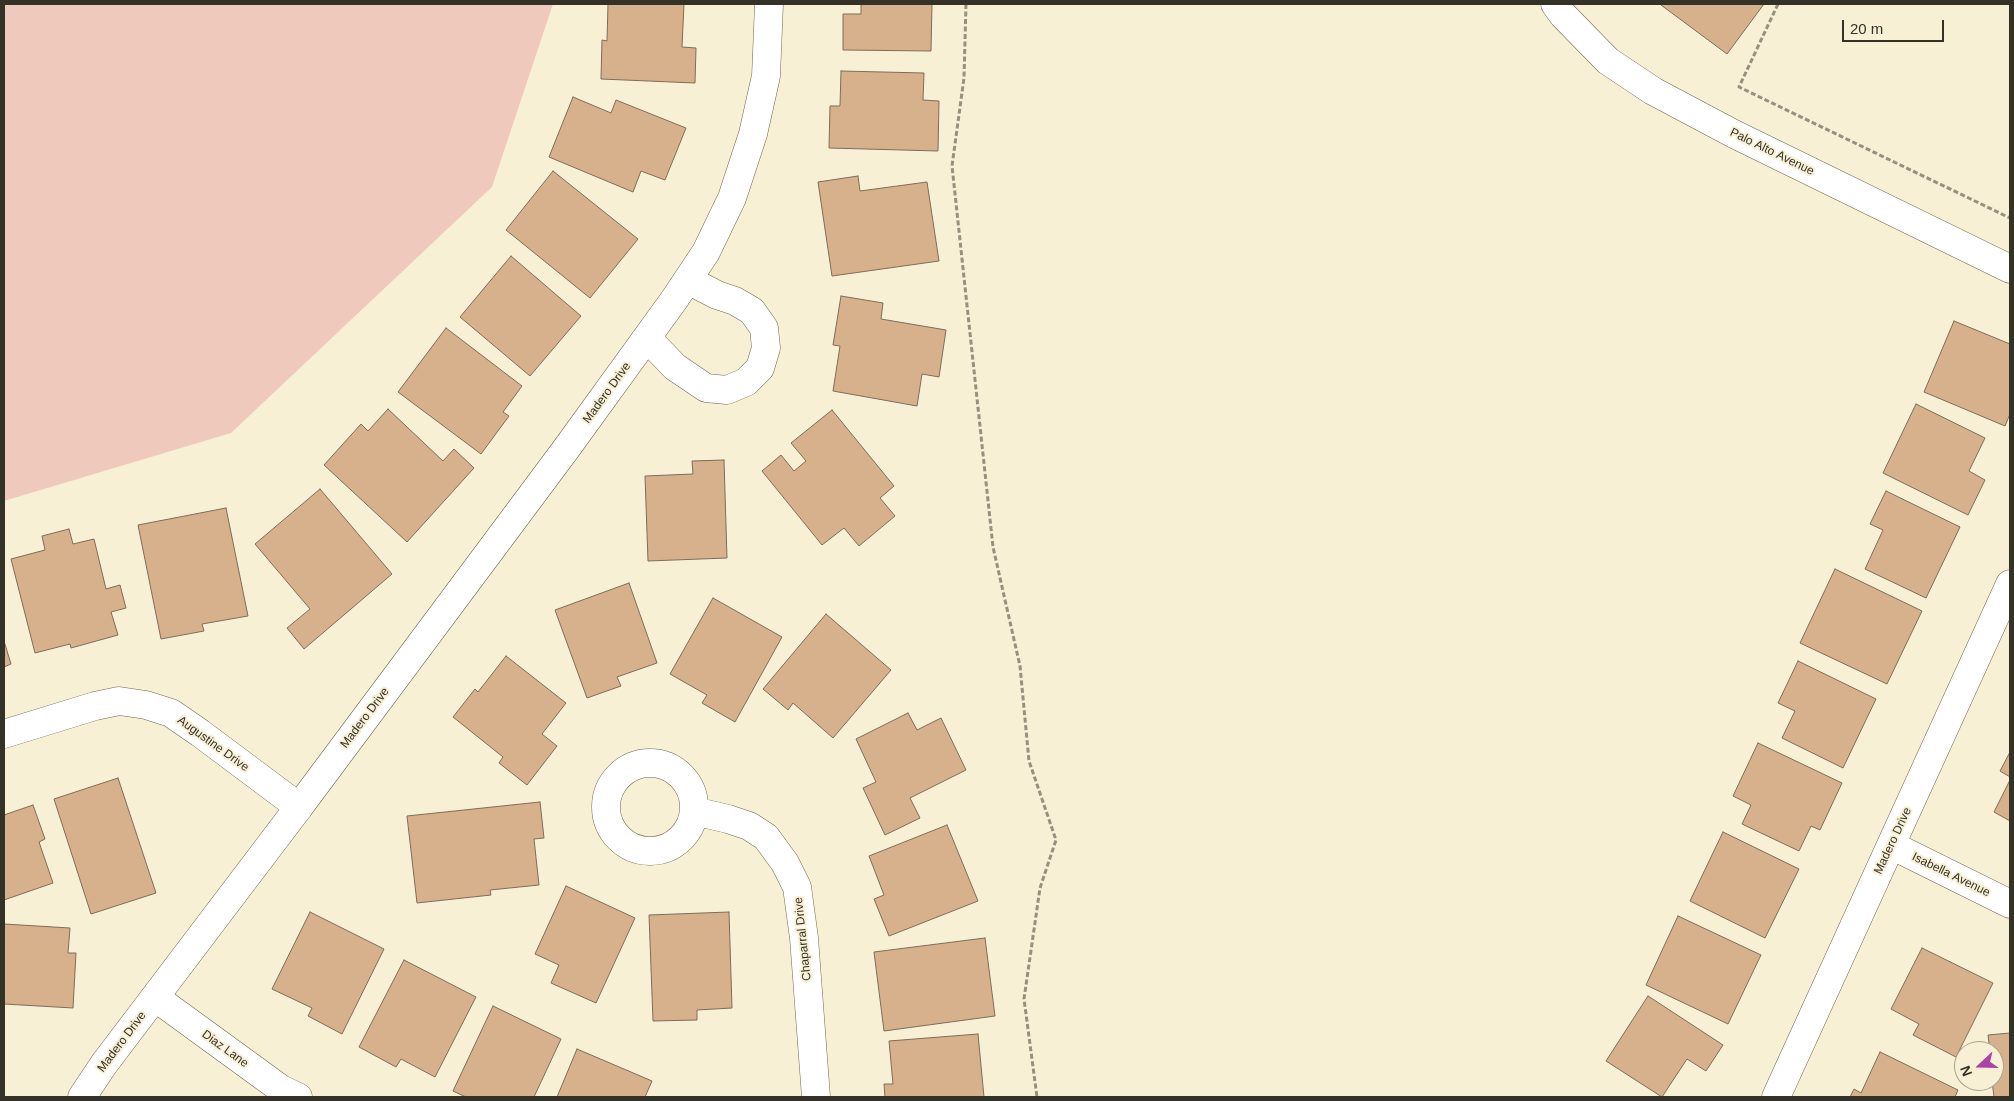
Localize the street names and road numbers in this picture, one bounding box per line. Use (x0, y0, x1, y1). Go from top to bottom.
street label: Palo Alto Avenue (1728, 125, 1816, 179)
street label: Madero Drive (580, 360, 634, 426)
street label: Madero Drive (338, 685, 392, 751)
street label: Augustine Drive (175, 713, 251, 775)
street label: Madero Drive (1871, 805, 1915, 877)
street label: Isabella Avenue (1910, 850, 1992, 900)
street label: Chaparral Drive (791, 896, 815, 982)
street label: Madero Drive (95, 1009, 149, 1075)
street label: Diaz Lane (199, 1027, 251, 1071)

